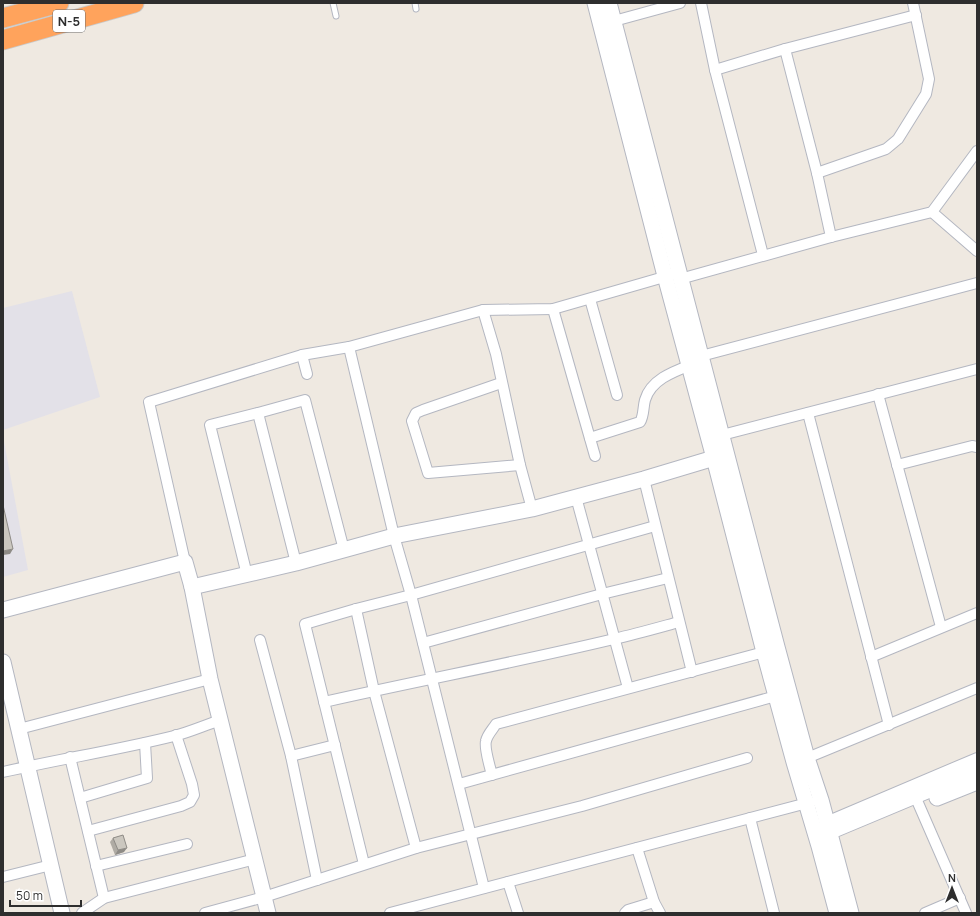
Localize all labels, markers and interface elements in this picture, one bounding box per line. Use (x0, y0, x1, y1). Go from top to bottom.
road number: N-5 (53, 10, 85, 32)
north arrow (932, 868, 972, 908)
text: N (948, 870, 956, 885)
scale bar (10, 882, 81, 908)
text: 50 m (16, 887, 43, 904)

